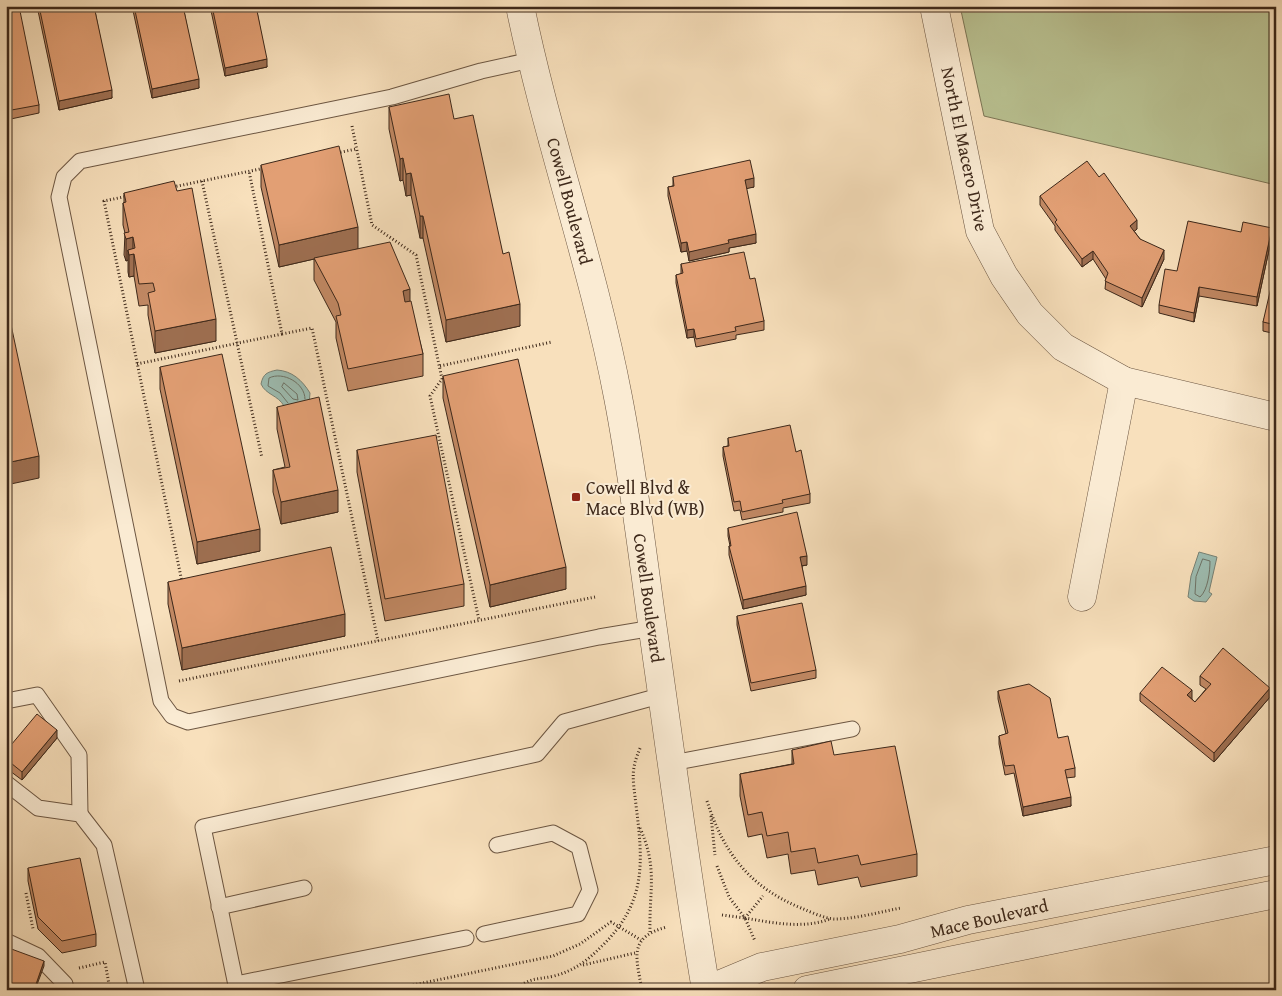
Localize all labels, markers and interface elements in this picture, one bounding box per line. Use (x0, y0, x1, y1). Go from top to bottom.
street label: North El Macero Drive (934, 64, 996, 234)
street label: Cowell Boulevard (540, 135, 600, 268)
place label: Cowell Blvd & Mace Blvd (WB) (586, 474, 705, 522)
marker: Cowell Blvd & Mace Blvd (WB) (570, 491, 582, 503)
street label: Cowell Boulevard (627, 532, 671, 665)
street label: Mace Boulevard (927, 891, 1051, 945)

